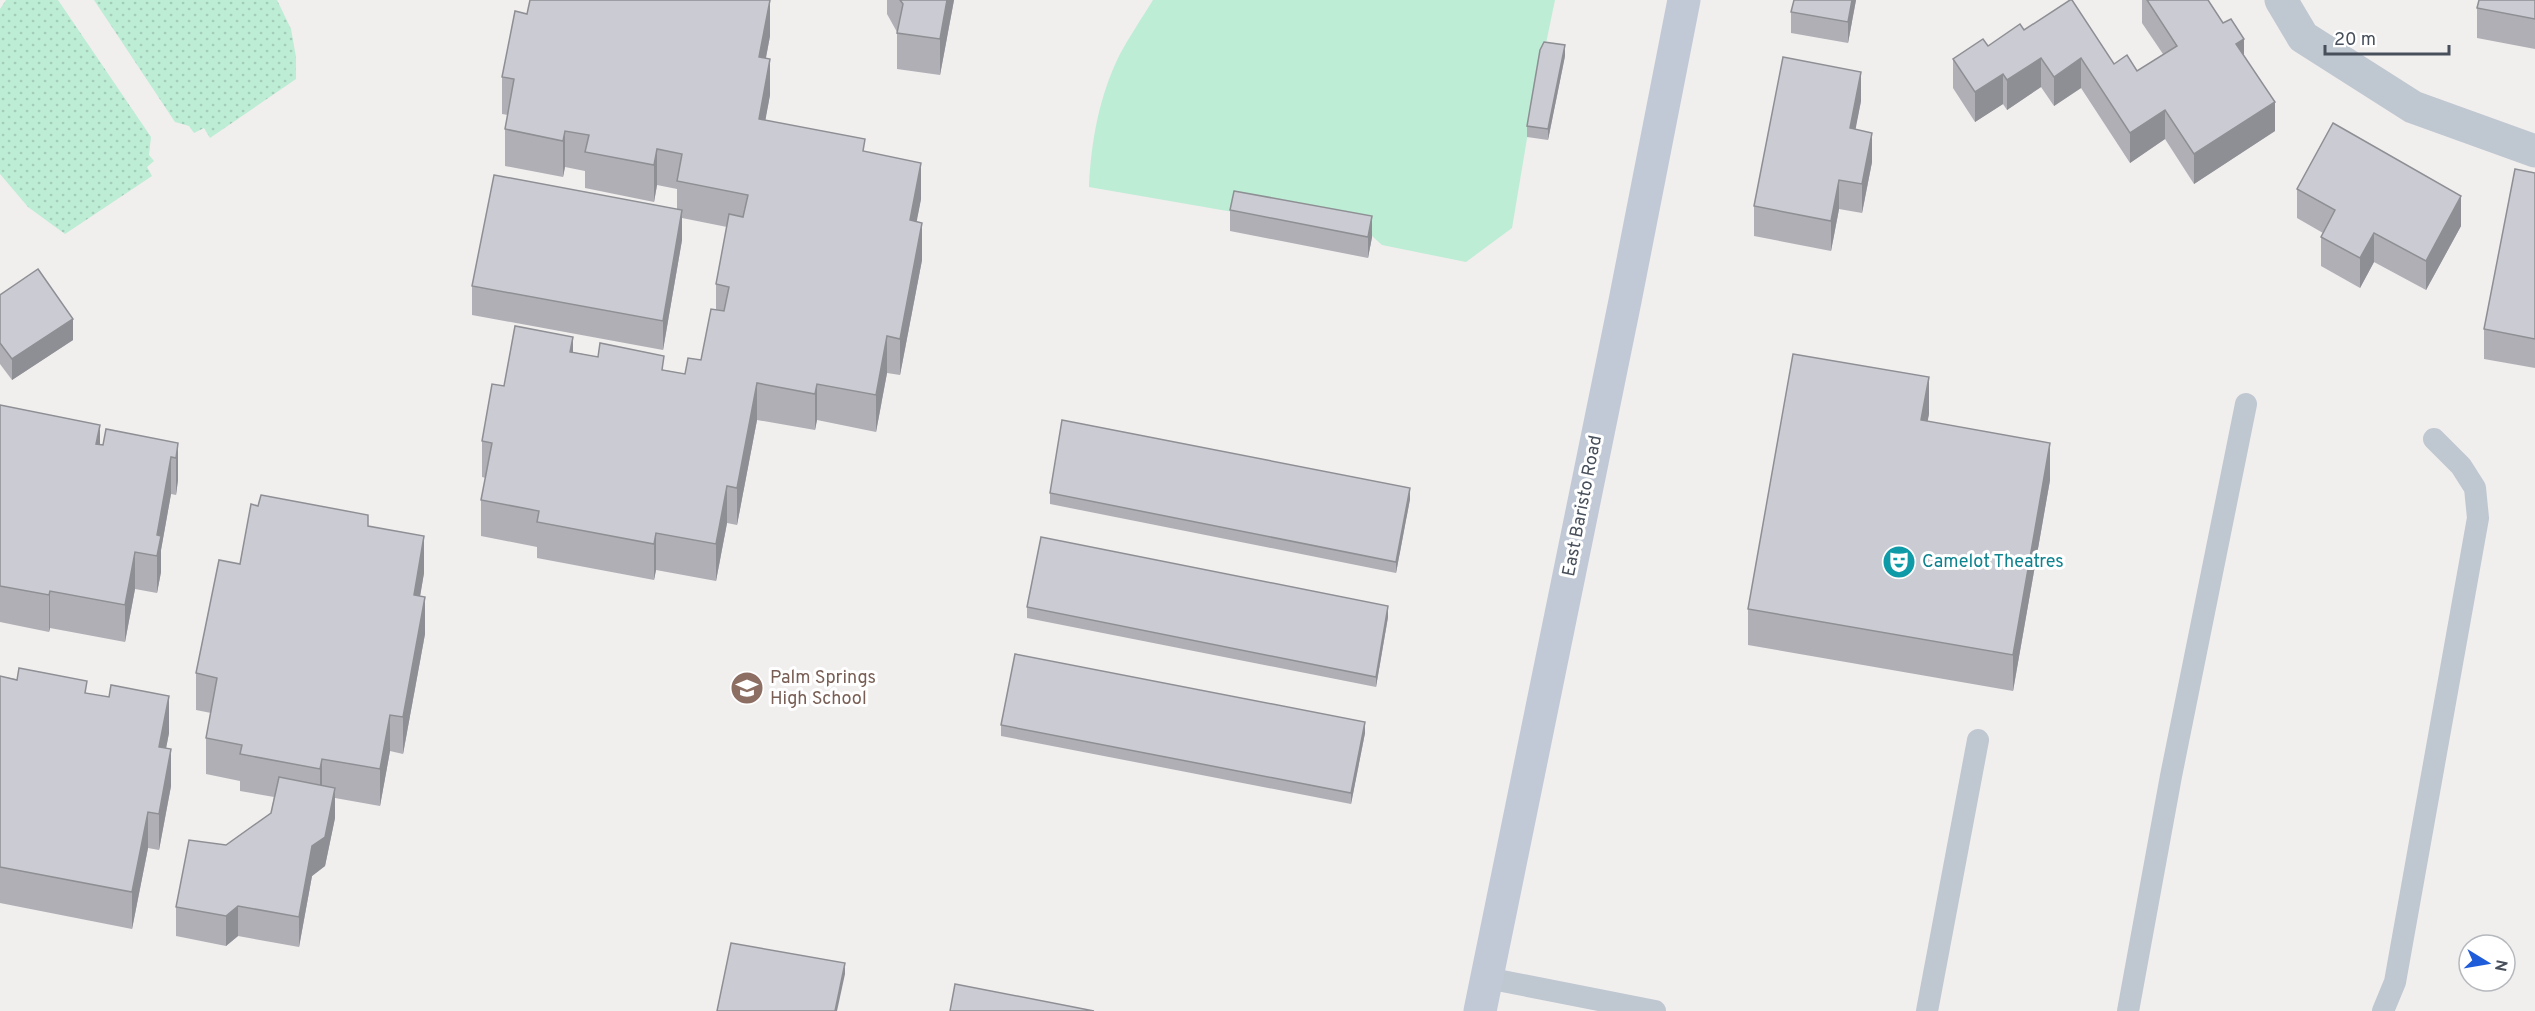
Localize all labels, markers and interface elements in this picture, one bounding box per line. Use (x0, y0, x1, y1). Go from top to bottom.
scale bar (2325, 18, 2450, 56)
text: 20 m (2334, 29, 2376, 52)
street label: East Baristo Road (1558, 433, 1608, 579)
theatre icon: Camelot Theatres (1881, 544, 1917, 580)
place label: Camelot Theatres (1922, 551, 2064, 574)
place label: Palm Springs High School (770, 667, 876, 711)
school or university icon: Palm Springs High School (729, 670, 765, 706)
north arrow (2457, 933, 2517, 993)
text: N (2489, 958, 2511, 973)

